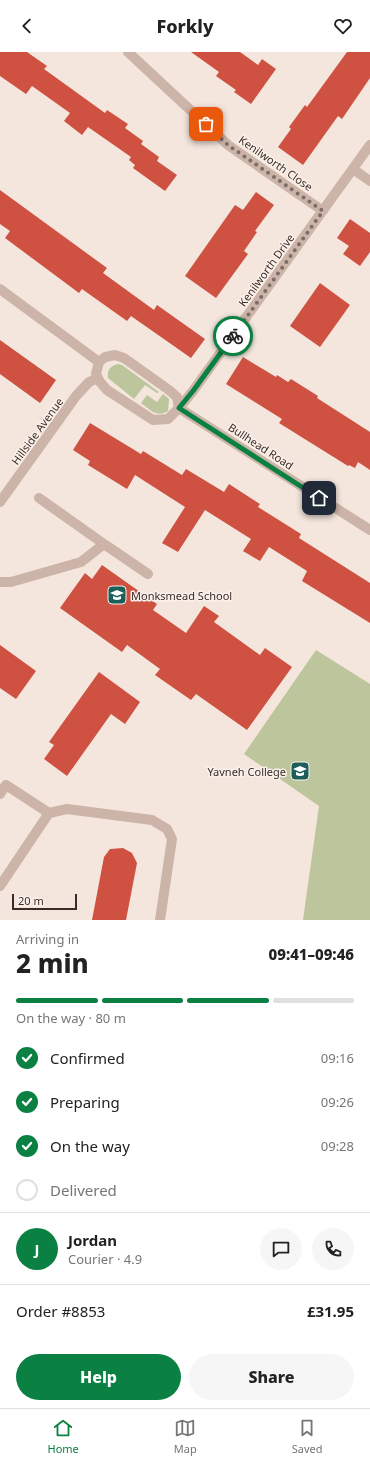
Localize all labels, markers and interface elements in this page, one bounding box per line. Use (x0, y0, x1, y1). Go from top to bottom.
text: Forkly (156, 14, 214, 38)
icon: back (16, 15, 38, 37)
icon: heart (332, 15, 354, 37)
pin (189, 107, 223, 141)
icon: bag (195, 113, 217, 135)
street label: Kenilworth Close (236, 132, 316, 194)
street label: Kenilworth Drive (235, 231, 297, 309)
courier (213, 316, 253, 356)
icon: bike (222, 325, 244, 347)
street label: Hillside Avenue (8, 395, 66, 467)
street label: Bullhead Road (226, 419, 296, 473)
pin (302, 481, 336, 515)
icon: home (308, 487, 330, 509)
school or university icon: Monksmead School (106, 584, 128, 606)
place label: Monksmead School (131, 588, 232, 603)
school or university icon: Yavneh College (289, 760, 311, 782)
place label: Yavneh College (207, 764, 286, 779)
scale bar (12, 892, 77, 911)
text: 20 m (18, 893, 44, 908)
text: Arriving in (16, 930, 79, 948)
text: 09:41–09:46 (269, 944, 354, 964)
text: 2 min (16, 945, 89, 981)
text: On the way · 80 m (16, 1009, 126, 1027)
icon: check (16, 1047, 38, 1069)
text: Confirmed (50, 1048, 125, 1068)
text: 09:16 (321, 1049, 354, 1067)
icon: check (16, 1091, 38, 1113)
text: Preparing (50, 1092, 120, 1112)
text: 09:26 (321, 1093, 354, 1111)
icon: check (16, 1135, 38, 1157)
text: On the way (50, 1136, 130, 1156)
text: 09:28 (321, 1137, 354, 1155)
text: Delivered (50, 1180, 117, 1200)
button: chat (260, 1228, 302, 1270)
button: phone (312, 1228, 354, 1270)
text: Jordan (68, 1230, 117, 1250)
text: J (35, 1239, 39, 1259)
text: Courier · 4.9 (68, 1250, 142, 1268)
text: Order #8853 (16, 1301, 105, 1321)
text: £31.95 (307, 1301, 354, 1321)
button: Help (16, 1354, 181, 1400)
button: Share (189, 1354, 354, 1400)
tab: Home (48, 1417, 79, 1456)
tab: Map (174, 1417, 197, 1456)
tab: Saved (292, 1417, 323, 1456)

